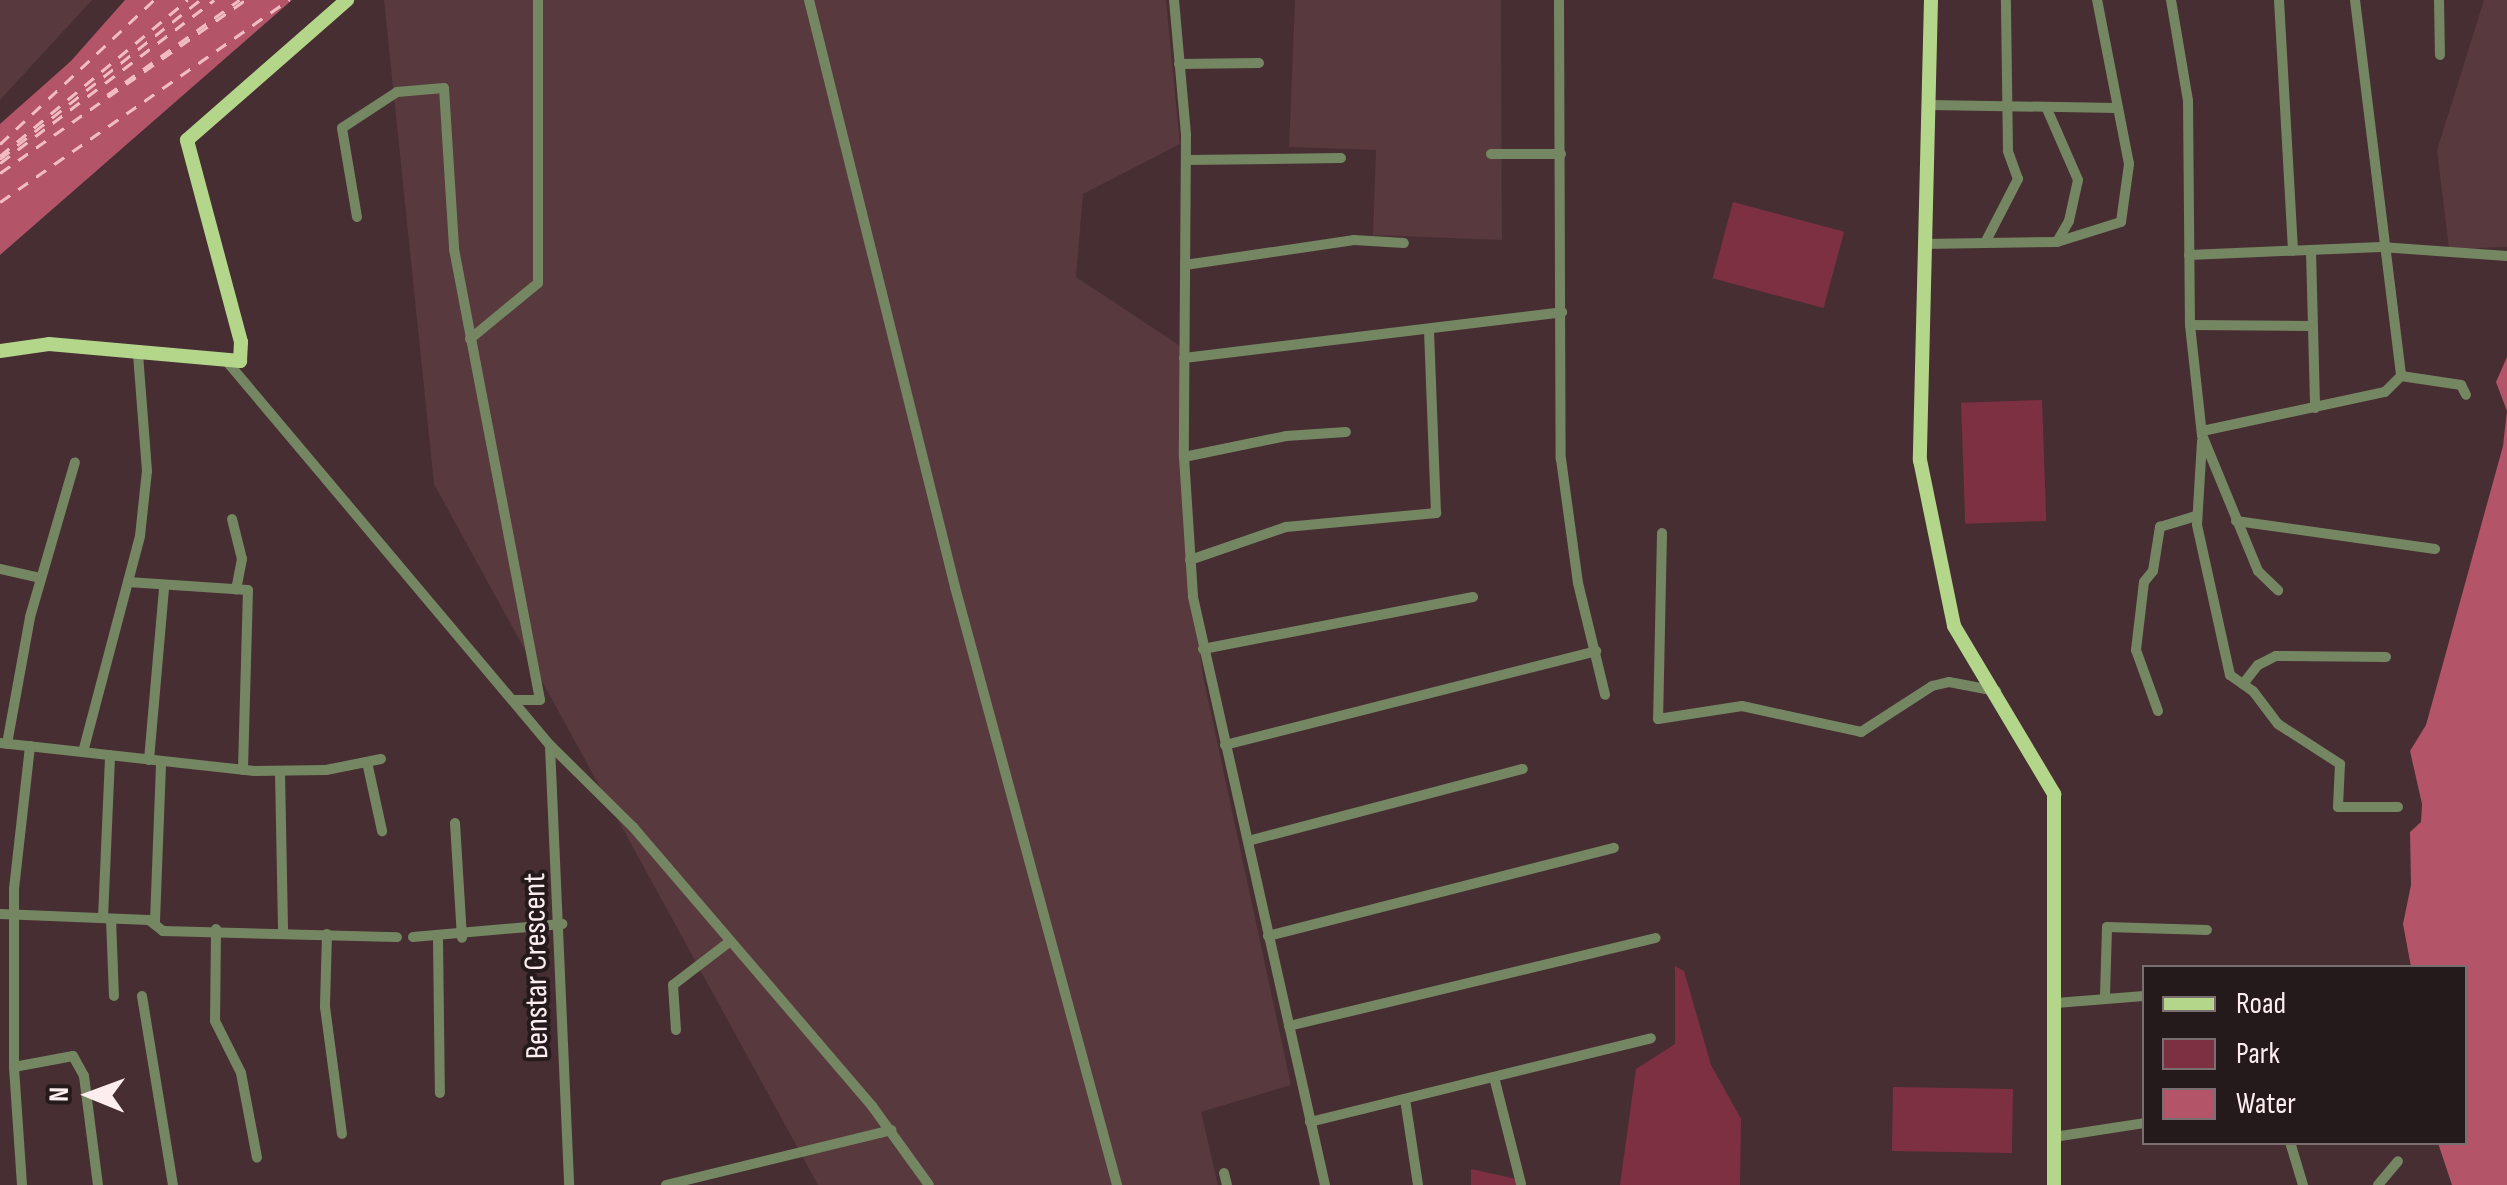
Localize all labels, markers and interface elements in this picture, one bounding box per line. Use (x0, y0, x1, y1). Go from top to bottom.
street label: Benstar Crescent (516, 873, 558, 1059)
legend (2142, 965, 2467, 1145)
text: Road (2236, 986, 2286, 1022)
text: Park (2236, 1036, 2280, 1072)
north arrow (40, 1045, 140, 1145)
text: Water (2236, 1086, 2296, 1122)
text: N (43, 1087, 76, 1102)

